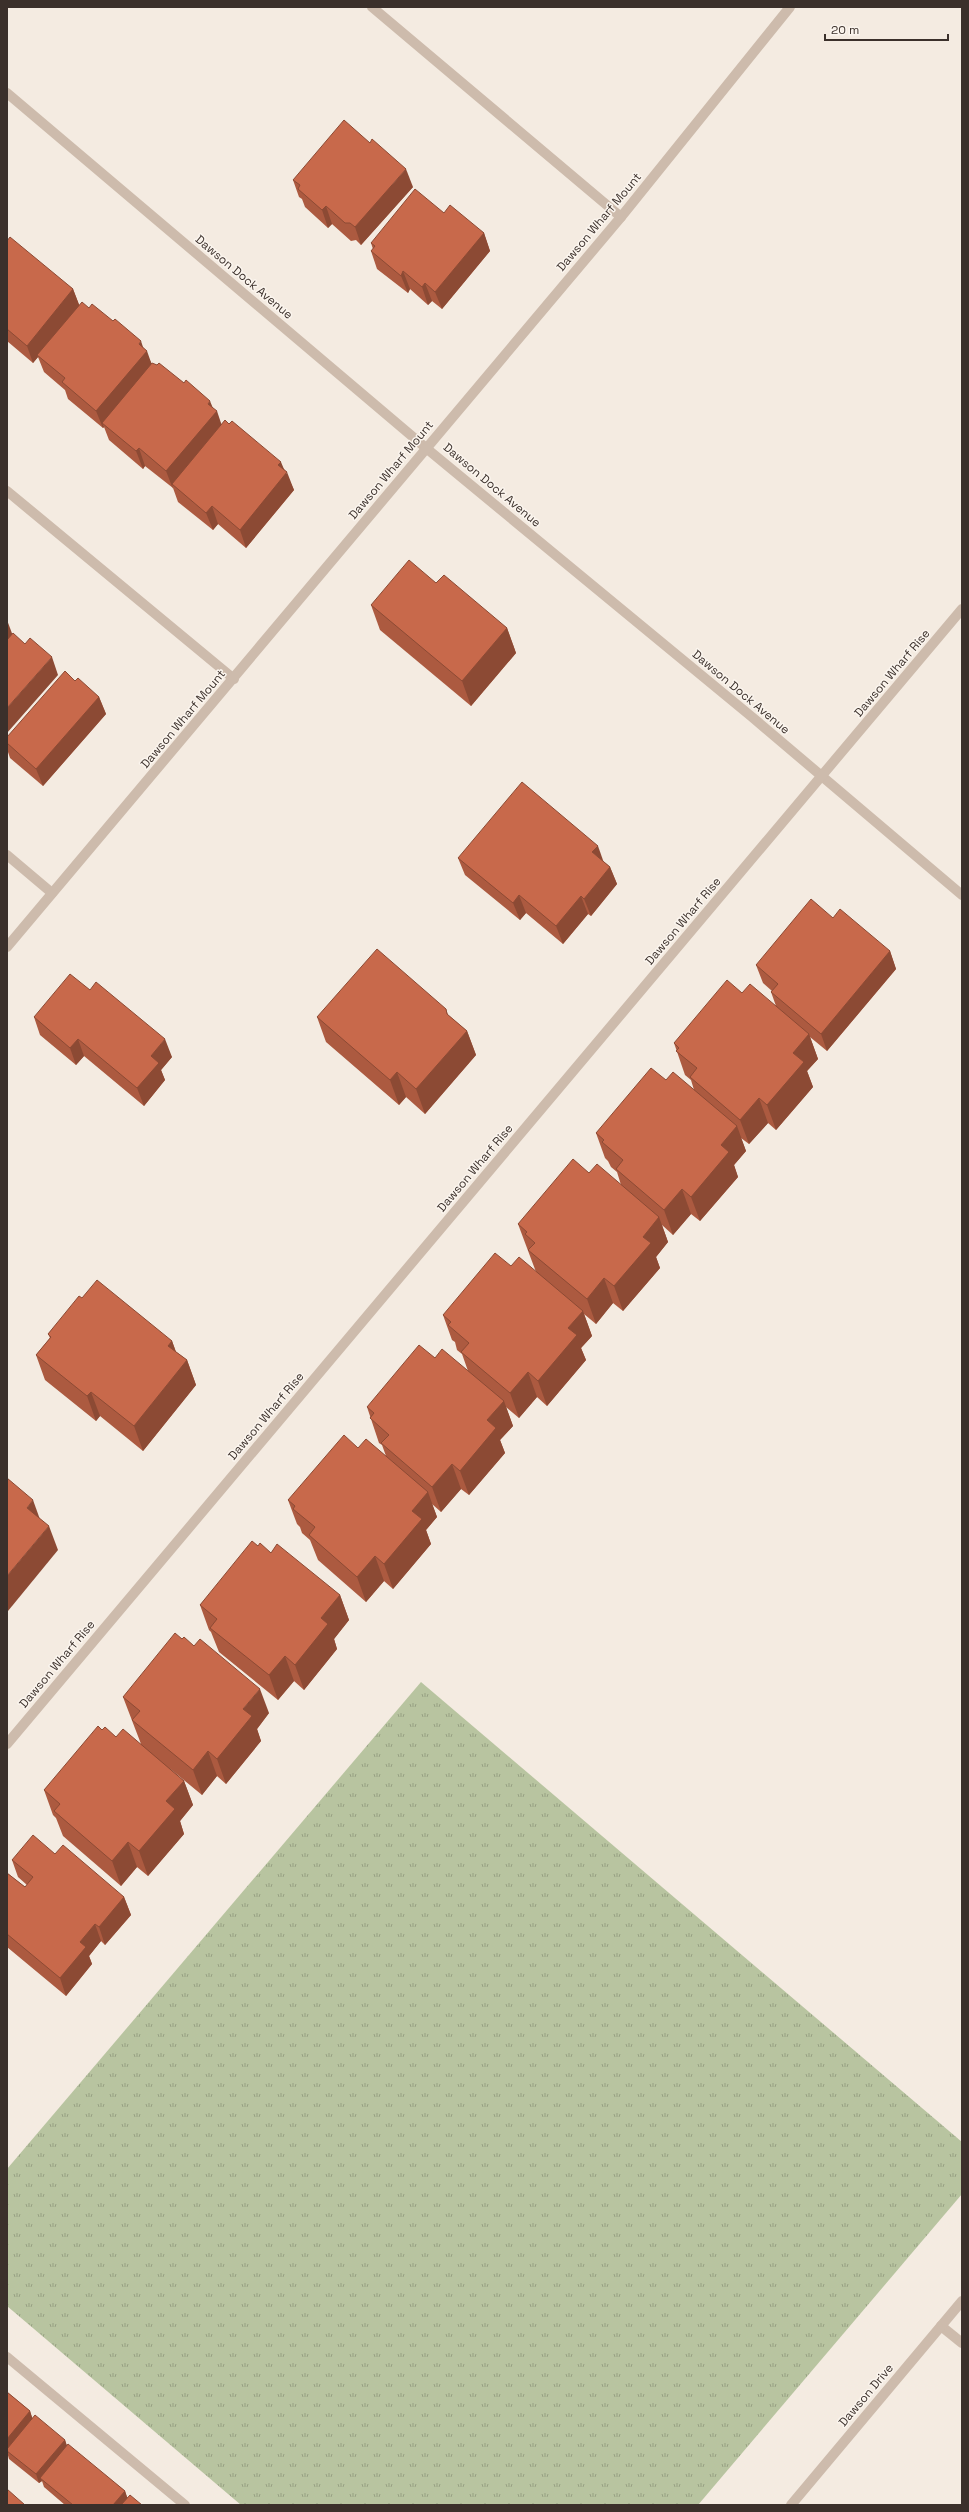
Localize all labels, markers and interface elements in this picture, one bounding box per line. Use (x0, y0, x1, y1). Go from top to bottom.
scale bar (825, 16, 948, 42)
text: 20 m (831, 22, 859, 38)
street label: Dawson Wharf Mount (553, 169, 645, 275)
street label: Dawson Dock Avenue (192, 231, 296, 323)
street label: Dawson Wharf Mount (345, 417, 437, 523)
street label: Dawson Dock Avenue (440, 439, 544, 531)
street label: Dawson Wharf Rise (851, 626, 933, 720)
street label: Dawson Dock Avenue (689, 646, 793, 738)
street label: Dawson Wharf Mount (137, 666, 229, 772)
street label: Dawson Wharf Rise (642, 874, 724, 968)
street label: Dawson Wharf Rise (434, 1121, 516, 1215)
street label: Dawson Wharf Rise (225, 1369, 307, 1463)
street label: Dawson Wharf Rise (16, 1617, 98, 1711)
street label: Dawson Drive (835, 2360, 897, 2430)

